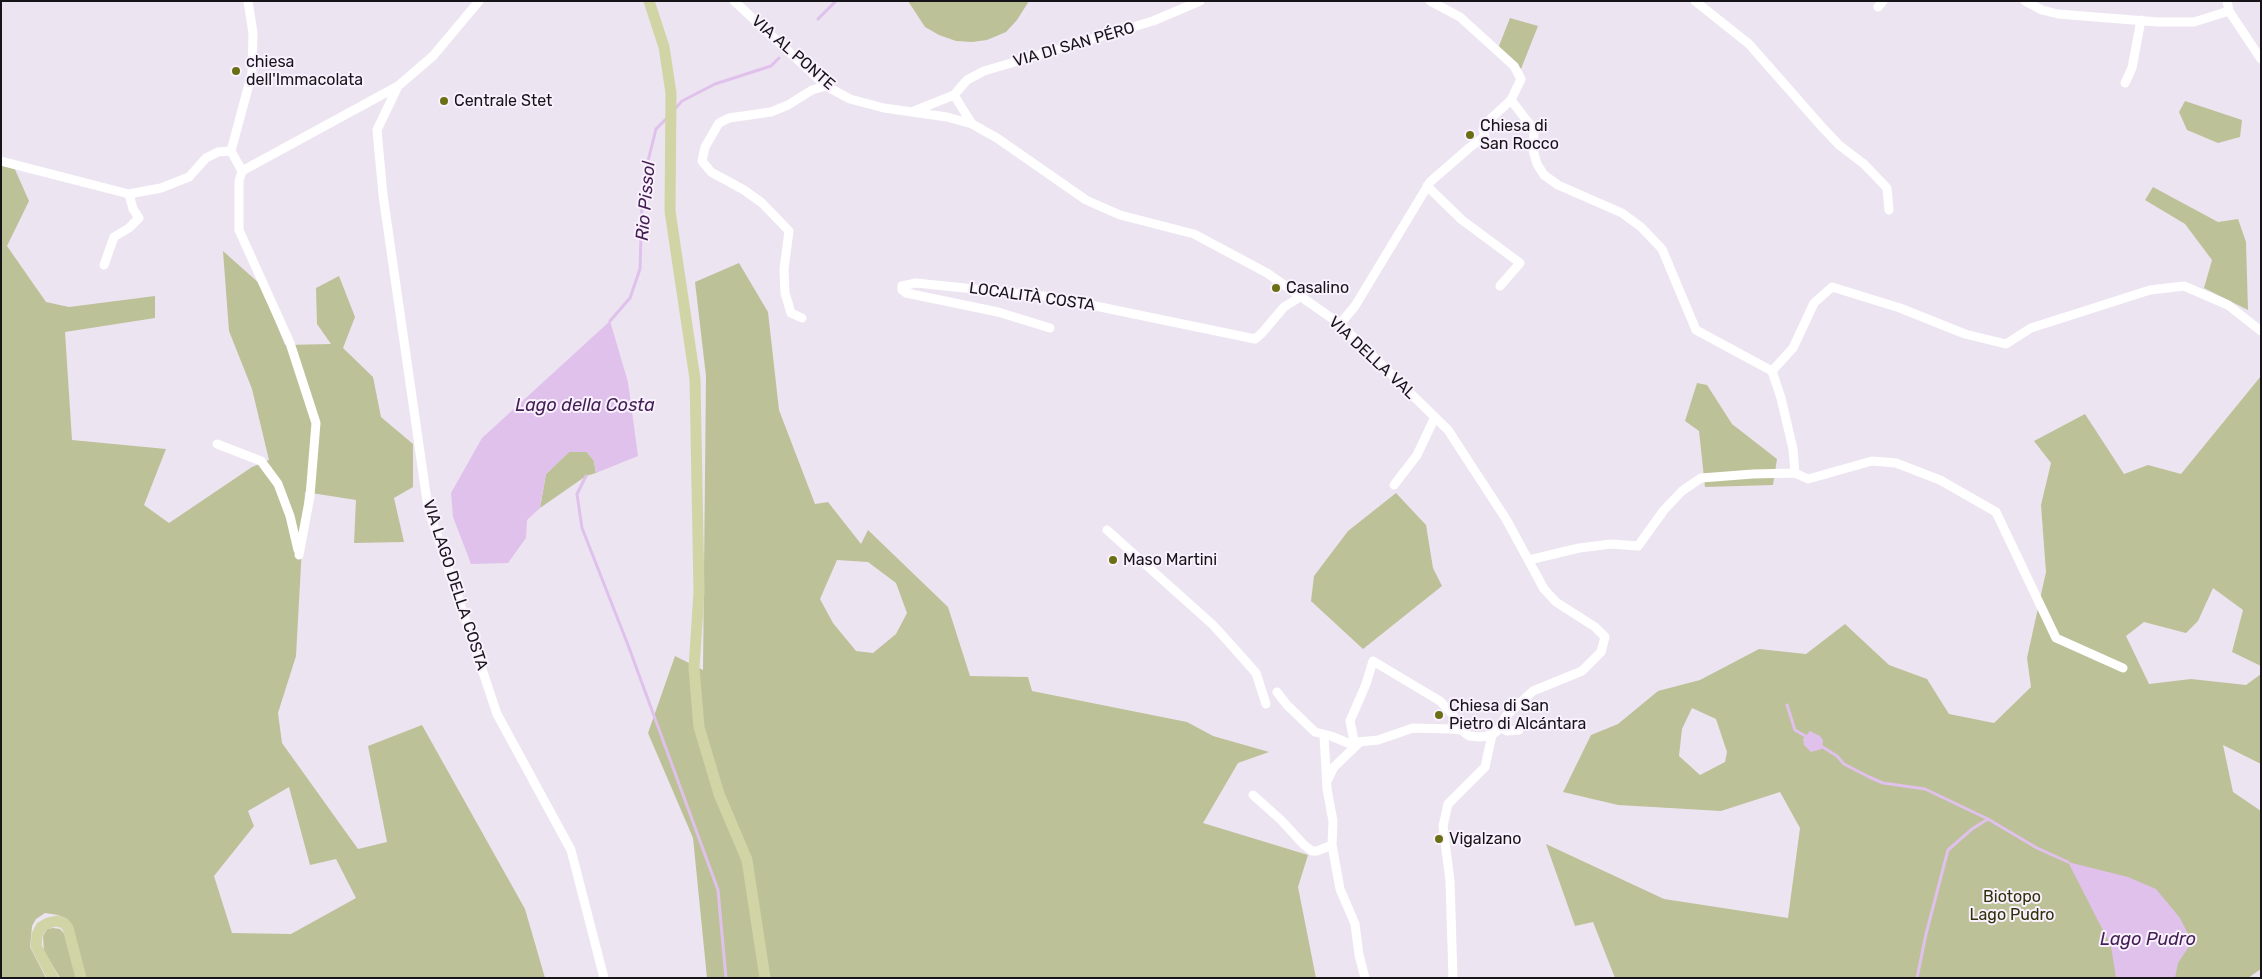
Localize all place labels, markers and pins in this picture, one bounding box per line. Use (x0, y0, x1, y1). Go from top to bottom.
place label: chiesa dell'Immacolata (246, 52, 363, 90)
marker: chiesa dell'Immacolata (230, 65, 242, 77)
place label: Centrale Stet (454, 91, 552, 111)
marker: Centrale Stet (438, 95, 450, 107)
place label: Chiesa di San Rocco (1480, 116, 1559, 154)
marker: Chiesa di San Rocco (1464, 129, 1476, 141)
place label: Casalino (1286, 278, 1349, 298)
marker: Casalino (1270, 282, 1282, 294)
place label: Maso Martini (1123, 550, 1217, 570)
marker: Maso Martini (1107, 554, 1119, 566)
place label: Chiesa di San Pietro di Alcántara (1449, 696, 1586, 734)
marker: Chiesa di San Pietro di Alcántara (1433, 709, 1445, 721)
place label: Vigalzano (1449, 829, 1521, 849)
marker: Vigalzano (1433, 833, 1445, 845)

